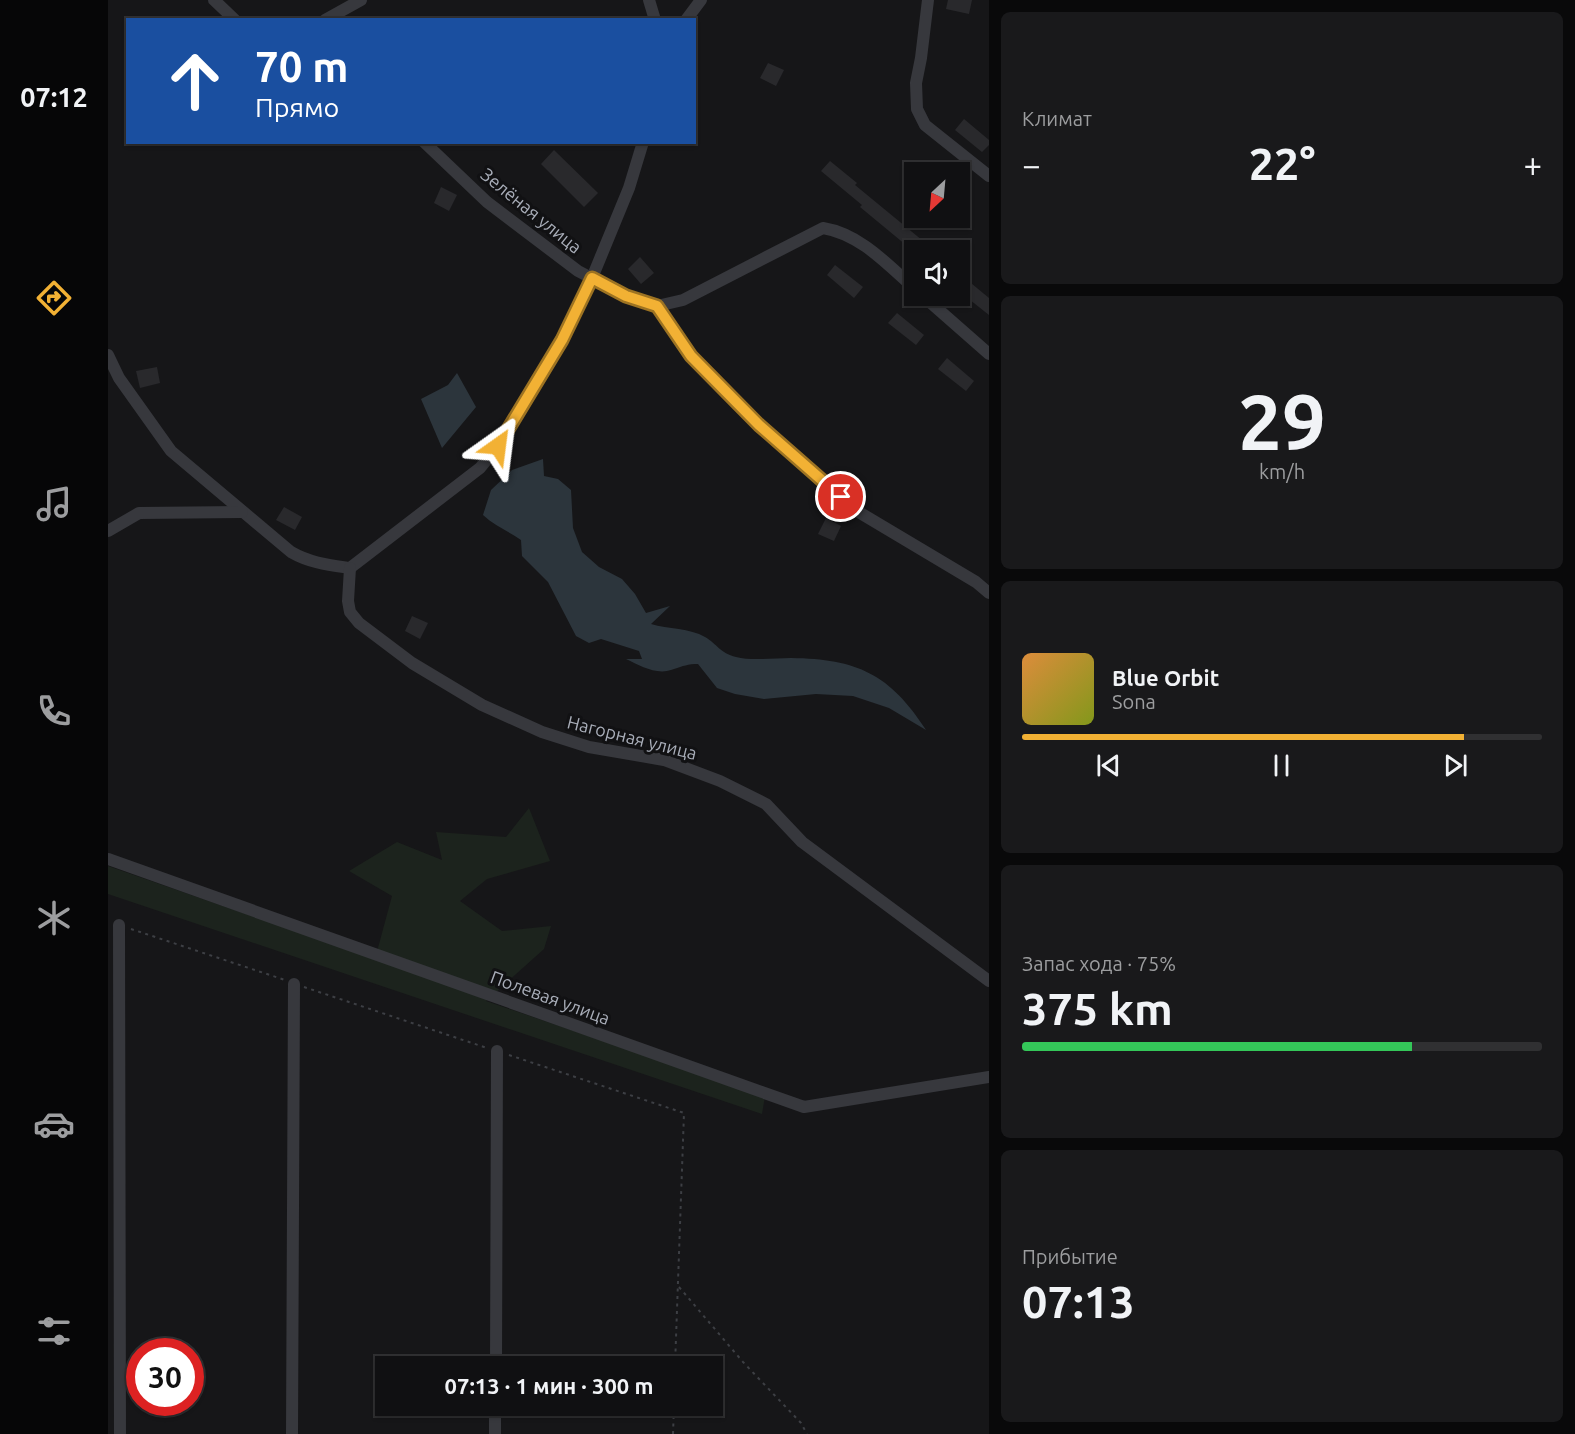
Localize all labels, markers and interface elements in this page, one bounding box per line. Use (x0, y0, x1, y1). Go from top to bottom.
icon: ahead (156, 42, 234, 120)
text: 70 m (255, 43, 349, 90)
text: 07:12 (20, 82, 88, 112)
text: Прямо (255, 92, 339, 122)
text: Климат (1022, 107, 1092, 130)
text: 22° (1249, 138, 1315, 189)
text: − (1022, 146, 1041, 183)
text: + (1523, 146, 1542, 183)
north arrow (904, 162, 970, 228)
map controls (904, 162, 970, 306)
street label: Зелёная улица (477, 164, 586, 257)
button: sound (904, 240, 970, 306)
icon: directions (33, 277, 75, 319)
text: 29 (1238, 377, 1326, 465)
position arrow (466, 414, 530, 478)
text: km/h (1259, 460, 1305, 483)
pin (815, 471, 866, 522)
icon: arrive (824, 480, 857, 513)
icon: music (33, 483, 75, 525)
text: Blue Orbit (1112, 665, 1219, 690)
icon: phone (33, 690, 75, 732)
text: Sona (1112, 690, 1156, 713)
street label: Нагорная улица (565, 711, 699, 763)
icon: previous (1092, 749, 1125, 782)
icon: pause (1265, 749, 1298, 782)
icon: next (1439, 749, 1472, 782)
icon: climate (33, 897, 75, 939)
text: Запас хода · 75% (1022, 952, 1176, 975)
street label: Полевая улица (488, 966, 613, 1028)
text: 375 km (1022, 983, 1173, 1034)
icon: car (33, 1103, 75, 1145)
text: Прибытие (1022, 1245, 1118, 1268)
text: 07:13 (1022, 1276, 1135, 1327)
icon: filters (33, 1310, 75, 1352)
speed limit sign: 30 (126, 1338, 204, 1416)
text: 07:13 · 1 мин · 300 m (445, 1373, 653, 1398)

